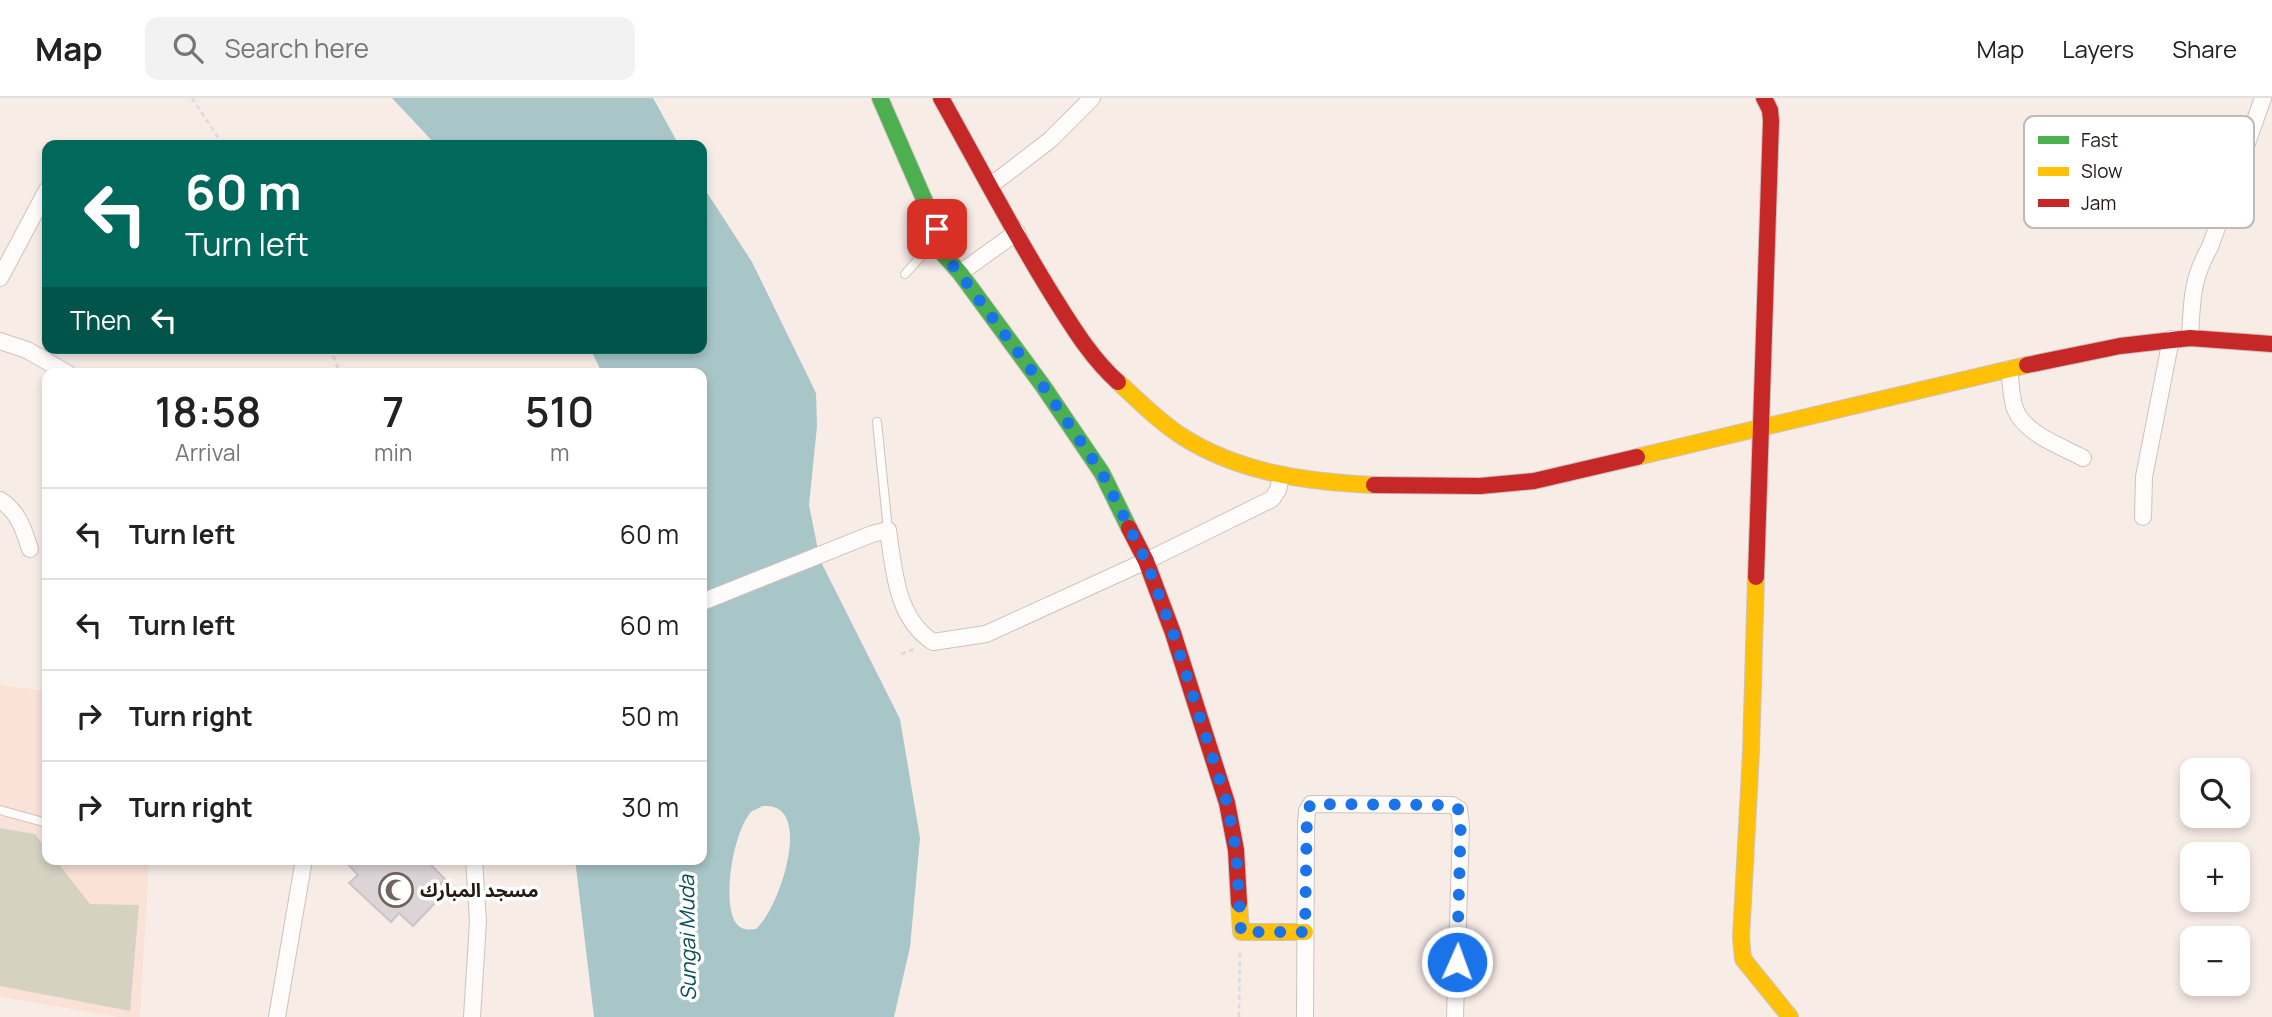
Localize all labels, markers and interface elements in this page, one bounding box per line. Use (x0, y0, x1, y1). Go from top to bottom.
search box (145, 17, 635, 80)
text: Map (35, 26, 103, 71)
icon: search (169, 29, 207, 67)
text: Search here (225, 30, 369, 66)
text: Map (1977, 32, 2024, 65)
text: Layers (2062, 32, 2134, 65)
text: Share (2172, 32, 2237, 65)
legend (2024, 116, 2254, 228)
text: Fast (2081, 127, 2118, 153)
text: 60 m (185, 158, 302, 225)
text: Slow (2081, 158, 2123, 184)
icon: left (70, 168, 161, 259)
text: Jam (2081, 190, 2116, 216)
pin (907, 199, 967, 259)
icon: arrive (918, 210, 956, 248)
text: Turn left (185, 222, 309, 266)
icon: left (145, 301, 183, 339)
text: Then (70, 302, 131, 338)
text: 18:58 (155, 382, 261, 440)
text: 7 (382, 382, 404, 440)
text: 510 (525, 382, 594, 440)
text: Arrival (175, 436, 241, 468)
text: min (374, 436, 412, 468)
text: m (550, 436, 569, 468)
icon: left (70, 515, 108, 553)
text: Turn left (129, 516, 236, 552)
text: 60 m (620, 516, 679, 552)
icon: left (70, 606, 108, 644)
text: Turn left (129, 607, 236, 643)
text: 60 m (620, 607, 679, 643)
icon: right (70, 697, 108, 735)
text: Turn right (129, 698, 253, 734)
text: 50 m (621, 698, 679, 734)
map controls (2180, 758, 2250, 996)
button: search (2180, 758, 2250, 828)
icon: right (70, 788, 108, 826)
text: Turn right (129, 789, 253, 825)
text: 30 m (622, 789, 679, 825)
button: + (2180, 842, 2250, 912)
mosque icon: مسجد المبارك (377, 871, 415, 909)
water label: Sungai Muda (672, 874, 702, 1001)
place label: مسجد المبارك (420, 877, 539, 903)
position arrow (1420, 925, 1494, 999)
button: − (2180, 926, 2250, 996)

